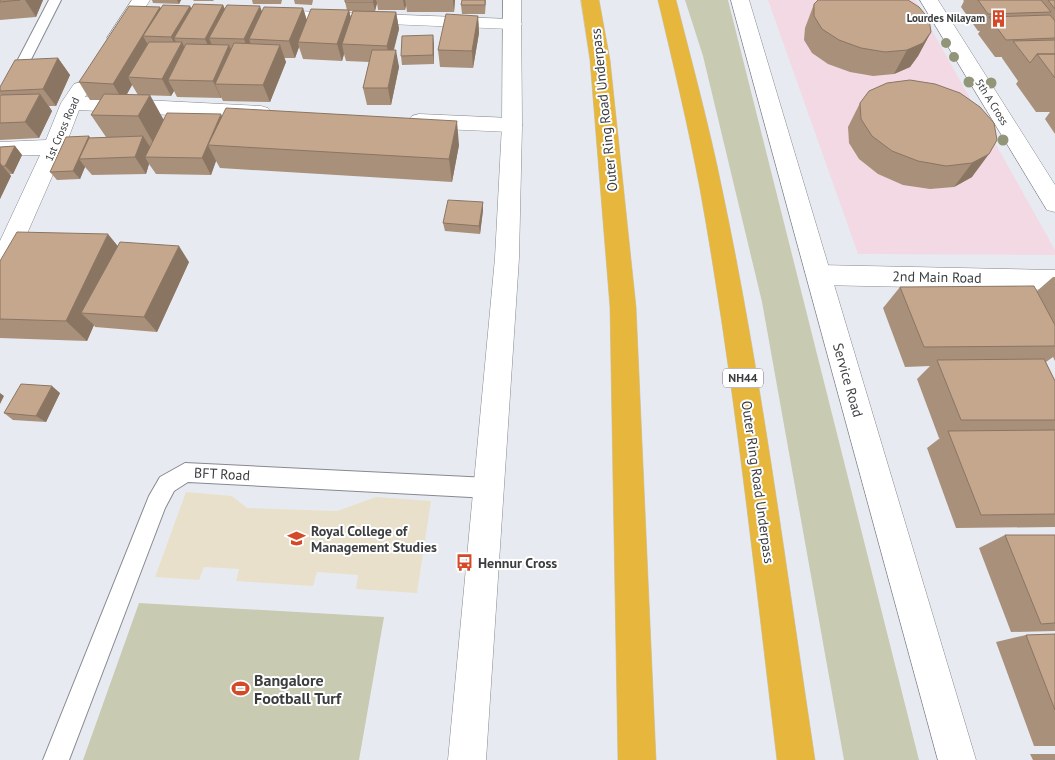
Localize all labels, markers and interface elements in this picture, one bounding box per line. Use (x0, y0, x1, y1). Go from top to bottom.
building icon: Lourdes Nilayam (989, 8, 1009, 28)
place label: Lourdes Nilayam (907, 11, 985, 25)
street label: Outer Ring Road Underpass (586, 27, 622, 193)
street label: 5th A Cross (972, 76, 1012, 128)
street label: 1st Cross Road (42, 95, 82, 163)
street label: 2nd Main Road (892, 267, 982, 287)
street label: Service Road (829, 341, 867, 419)
road number: NH44 (723, 368, 763, 388)
street label: Outer Ring Road Underpass (738, 399, 778, 565)
street label: BFT Road (194, 464, 250, 484)
place label: Royal College of Management Studies (311, 522, 437, 556)
school or university icon: Royal College of Management Studies (287, 529, 307, 549)
bus stop icon: Hennur Cross (454, 553, 474, 573)
place label: Hennur Cross (478, 554, 557, 572)
place label: Bangalore Football Turf (254, 670, 342, 708)
sports icon: Bangalore Football Turf (230, 679, 250, 699)

